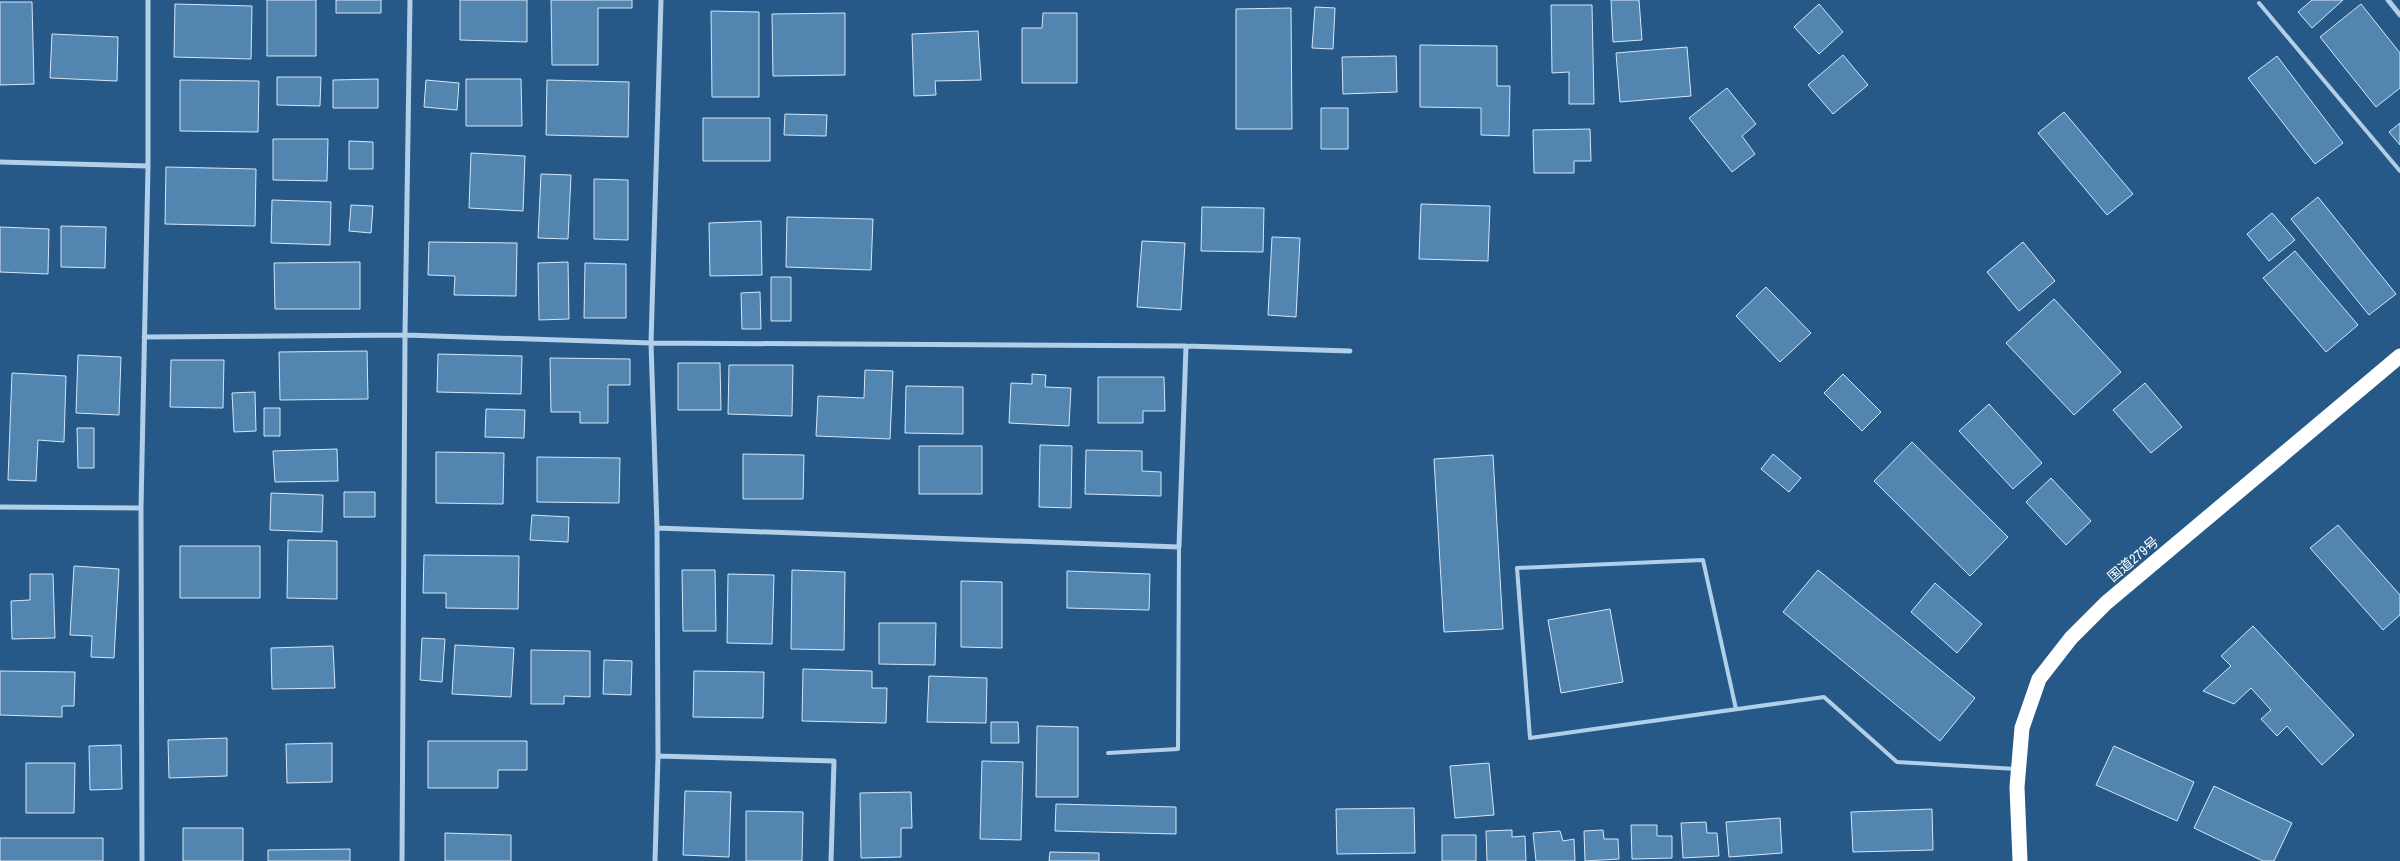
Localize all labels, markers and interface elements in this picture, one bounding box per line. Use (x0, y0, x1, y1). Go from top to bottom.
street label: 国道279号 (2104, 532, 2162, 586)

